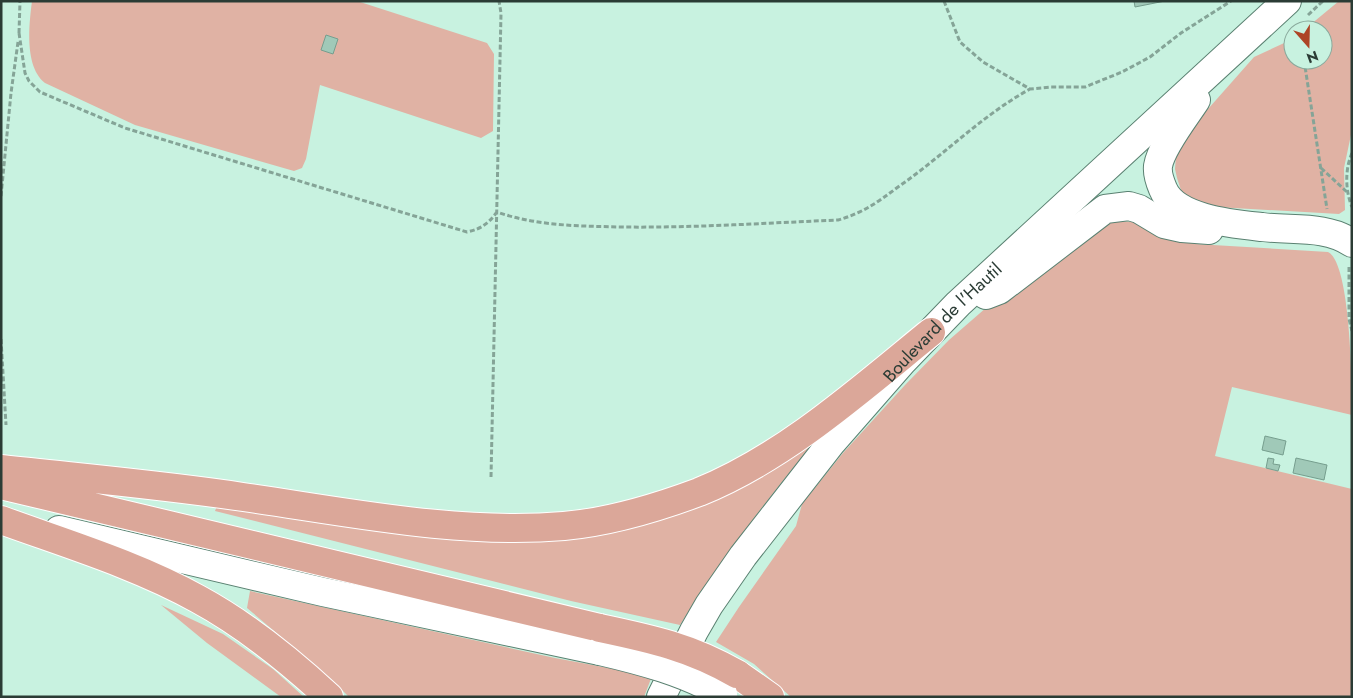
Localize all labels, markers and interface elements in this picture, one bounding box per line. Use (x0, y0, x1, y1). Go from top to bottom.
north arrow (1283, 20, 1333, 70)
text: N (1304, 46, 1321, 69)
street label: Boulevard de l'Hautil (877, 257, 1008, 388)

